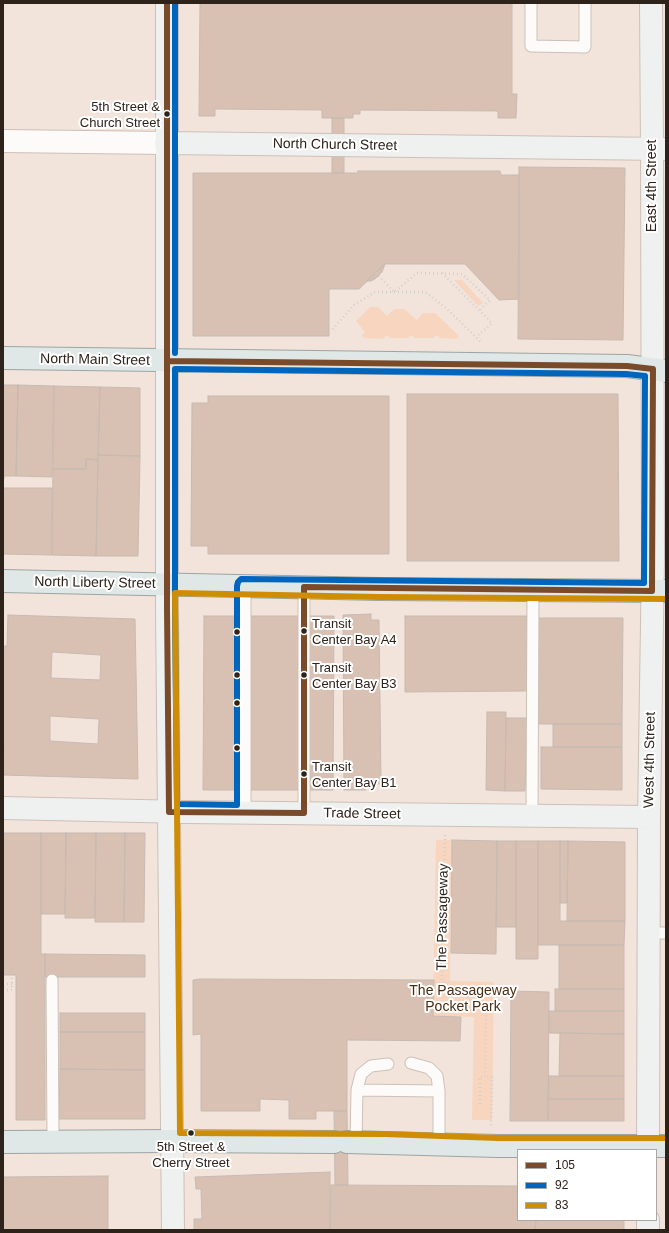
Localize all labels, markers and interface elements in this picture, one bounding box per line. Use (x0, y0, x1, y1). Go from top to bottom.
place label: 5th Street & Church Street (80, 99, 160, 130)
marker: 5th Street & Church Street (162, 109, 172, 119)
street label: North Church Street (273, 136, 397, 154)
street label: East 4th Street (644, 140, 660, 232)
street label: North Main Street (40, 351, 150, 369)
street label: North Liberty Street (34, 574, 156, 592)
place label: Transit Center Bay A4 (312, 616, 397, 647)
marker: Transit Center Bay A4 (299, 626, 309, 636)
unlabelled marker (232, 627, 242, 637)
place label: Transit Center Bay B3 (312, 660, 397, 691)
unlabelled marker (232, 670, 242, 680)
marker: Transit Center Bay B3 (299, 670, 309, 680)
unlabelled marker (232, 698, 242, 708)
street label: West 4th Street (641, 712, 659, 808)
unlabelled marker (232, 743, 242, 753)
place label: Transit Center Bay B1 (312, 759, 397, 790)
marker: Transit Center Bay B1 (299, 769, 309, 779)
street label: Trade Street (323, 805, 401, 823)
street label: The Passageway (434, 863, 452, 971)
park label: The Passageway Pocket Park (409, 983, 517, 1016)
marker: 5th Street & Cherry Street (186, 1128, 196, 1138)
place label: 5th Street & Cherry Street (152, 1139, 230, 1170)
legend (517, 1149, 657, 1221)
text: 105 (555, 1158, 575, 1172)
text: 92 (555, 1178, 568, 1192)
text: 83 (555, 1198, 568, 1212)

